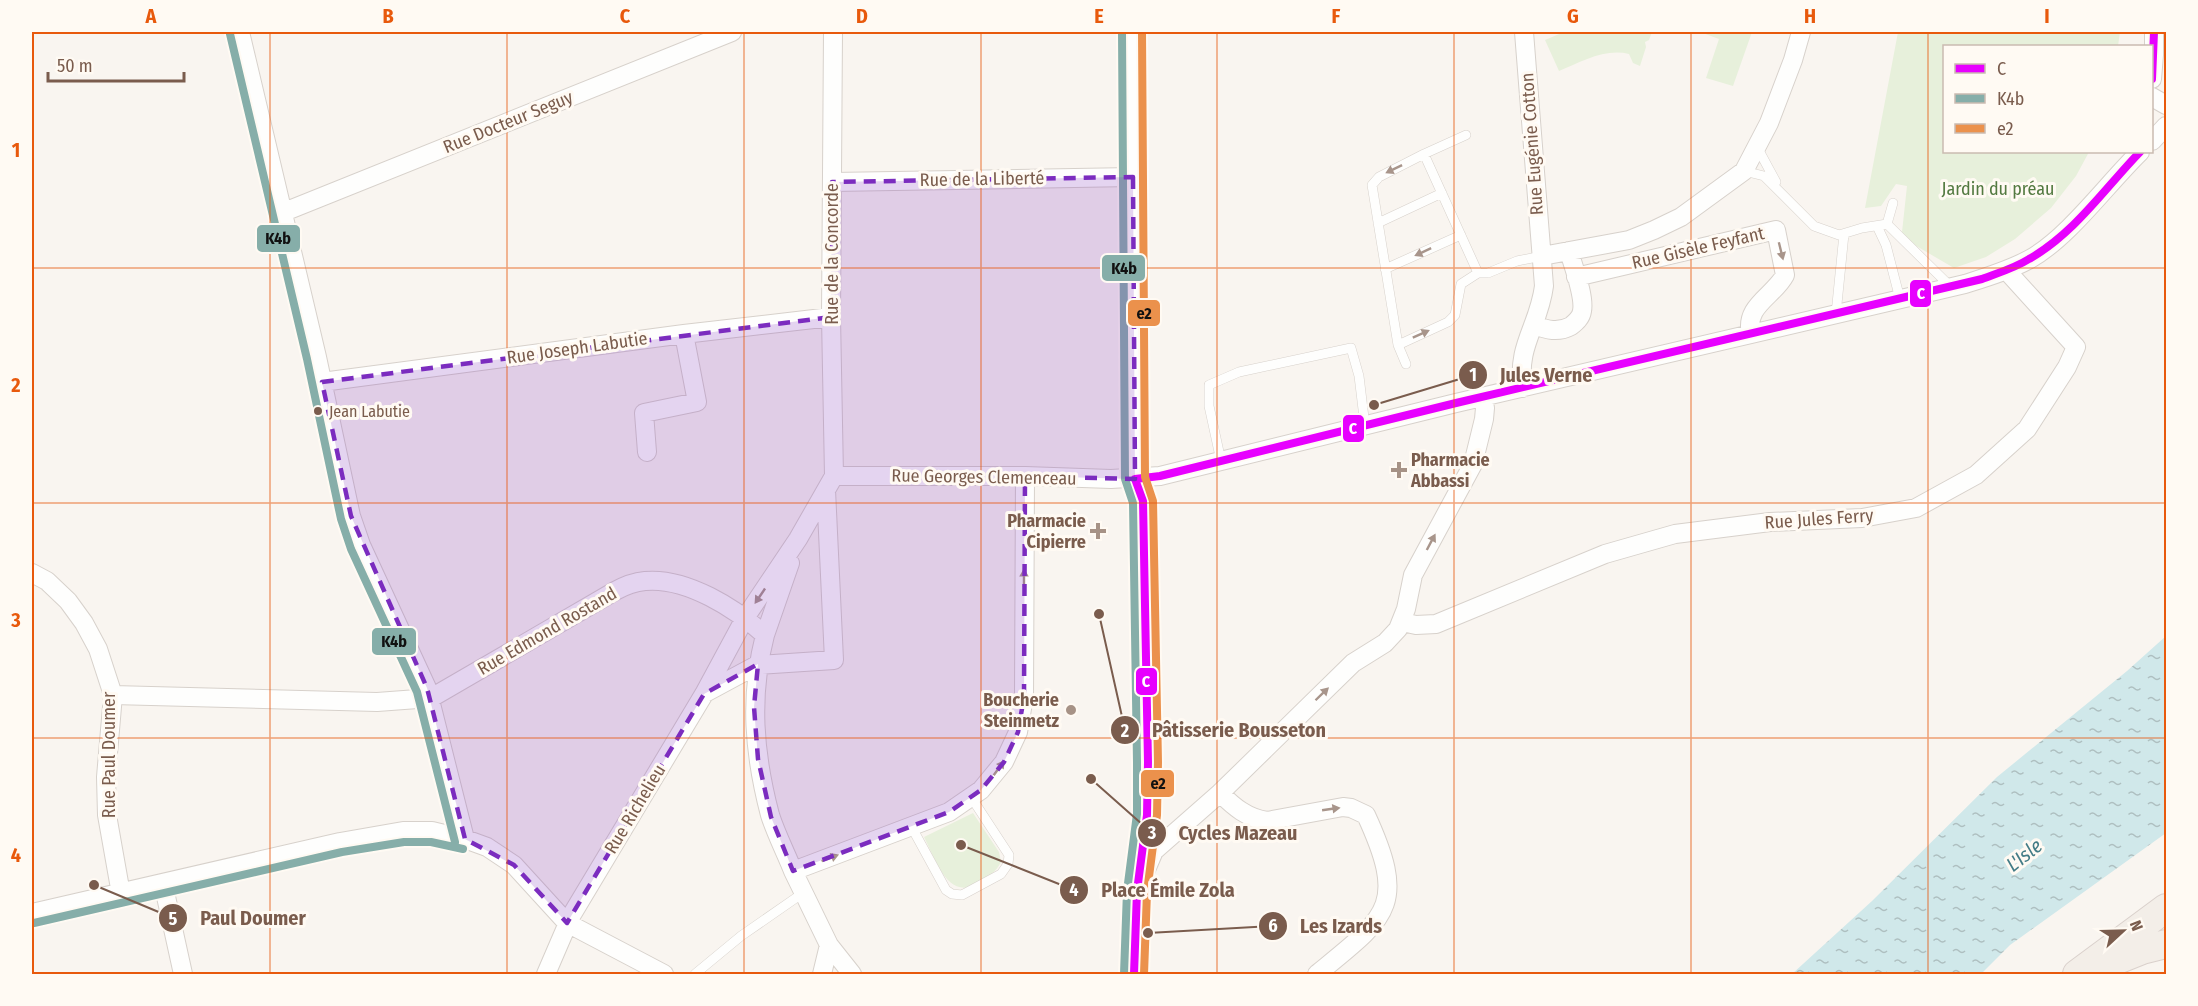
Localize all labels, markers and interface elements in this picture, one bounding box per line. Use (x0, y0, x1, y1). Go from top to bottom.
text: A (145, 4, 158, 28)
text: B (382, 4, 394, 28)
text: C (620, 4, 631, 28)
text: D (856, 4, 868, 28)
text: E (1094, 4, 1104, 28)
text: F (1332, 4, 1341, 28)
text: G (1567, 4, 1579, 28)
text: H (1804, 4, 1816, 28)
text: I (2044, 4, 2050, 28)
scale bar (48, 45, 184, 83)
legend (1943, 45, 2153, 153)
text: 50 m (57, 55, 93, 77)
text: C (1997, 58, 2006, 80)
street label: Rue Eugénie Cotton (1516, 72, 1548, 216)
street label: Rue Docteur Seguy (440, 86, 576, 158)
text: K4b (1997, 88, 2024, 110)
text: e2 (1997, 118, 2014, 140)
text: 1 (12, 138, 20, 162)
one-way arrow (1386, 164, 1403, 173)
street label: Rue de la Liberté (920, 167, 1045, 191)
park label: Jardin du préau (1941, 178, 2055, 200)
street label: Rue de la Concorde (821, 183, 843, 325)
street label: Rue Gisèle Feyfant (1630, 222, 1766, 274)
line badge: K4b (256, 224, 301, 253)
text: K4b (265, 229, 291, 248)
one-way arrow (1776, 242, 1786, 260)
one-way arrow (1414, 247, 1432, 257)
line badge: K4b (1101, 254, 1146, 282)
text: K4b (1111, 259, 1137, 278)
line badge: C (1909, 279, 1932, 308)
text: C (1917, 284, 1926, 303)
line badge: e2 (1127, 299, 1161, 327)
text: e2 (1136, 304, 1152, 323)
street label: Rue Joseph Labutie (505, 327, 649, 369)
one-way arrow (1413, 329, 1431, 339)
callout: Jules Verne (1458, 356, 1605, 394)
text: Jules Verne (1499, 363, 1592, 387)
text: 1 (1469, 364, 1477, 386)
text: 2 (10, 373, 21, 397)
place label: Jean Labutie (329, 402, 410, 421)
marker: Jean Labutie (312, 405, 324, 417)
line badge: C (1342, 414, 1365, 443)
text: C (1349, 419, 1358, 438)
place label: Pharmacie Abbassi (1410, 449, 1490, 492)
marker: Pharmacie Abbassi (1392, 463, 1406, 477)
street label: Rue Georges Clemenceau (891, 464, 1077, 490)
street label: Rue Jules Ferry (1764, 504, 1874, 534)
place label: Pharmacie Cipierre (1007, 510, 1086, 553)
marker: Pharmacie Cipierre (1091, 524, 1105, 538)
one-way arrow (1426, 533, 1436, 550)
one-way arrow (1019, 569, 1029, 588)
street label: Rue Edmond Rostand (473, 582, 621, 680)
one-way arrow (755, 588, 766, 604)
text: 3 (10, 608, 21, 632)
line badge: K4b (371, 627, 417, 656)
text: K4b (381, 632, 407, 651)
line badge: C (1135, 667, 1158, 696)
text: C (1142, 672, 1151, 691)
one-way arrow (1314, 687, 1328, 701)
place label: Boucherie Steinmetz (983, 689, 1059, 732)
street label: Rue Paul Doumer (98, 691, 120, 818)
marker: Boucherie Steinmetz (1064, 703, 1078, 717)
callout: Pâtisserie Bousseton (1110, 711, 1338, 749)
text: Pâtisserie Bousseton (1152, 718, 1326, 742)
text: 2 (1120, 720, 1129, 742)
street label: Rue Richelieu (600, 760, 670, 858)
one-way arrow (993, 760, 1005, 776)
line badge: e2 (1140, 769, 1175, 798)
text: e2 (1150, 774, 1166, 793)
one-way arrow (1322, 804, 1341, 813)
callout: Cycles Mazeau (1137, 814, 1310, 852)
text: Cycles Mazeau (1179, 821, 1297, 845)
text: 3 (1147, 822, 1157, 844)
water label: L'Isle (2001, 833, 2047, 877)
text: 4 (11, 843, 21, 867)
one-way arrow (821, 852, 839, 862)
callout: Place Émile Zola (1059, 871, 1246, 909)
text: Place Émile Zola (1101, 877, 1235, 902)
text: 4 (1069, 879, 1079, 901)
callout: Paul Doumer (158, 899, 318, 937)
north arrow (2093, 901, 2153, 961)
text: Paul Doumer (200, 906, 306, 930)
callout: Les Izards (1258, 907, 1394, 945)
text: 5 (169, 908, 178, 930)
text: Les Izards (1300, 914, 1382, 938)
text: 6 (1268, 915, 1278, 937)
text: N (2126, 918, 2147, 934)

